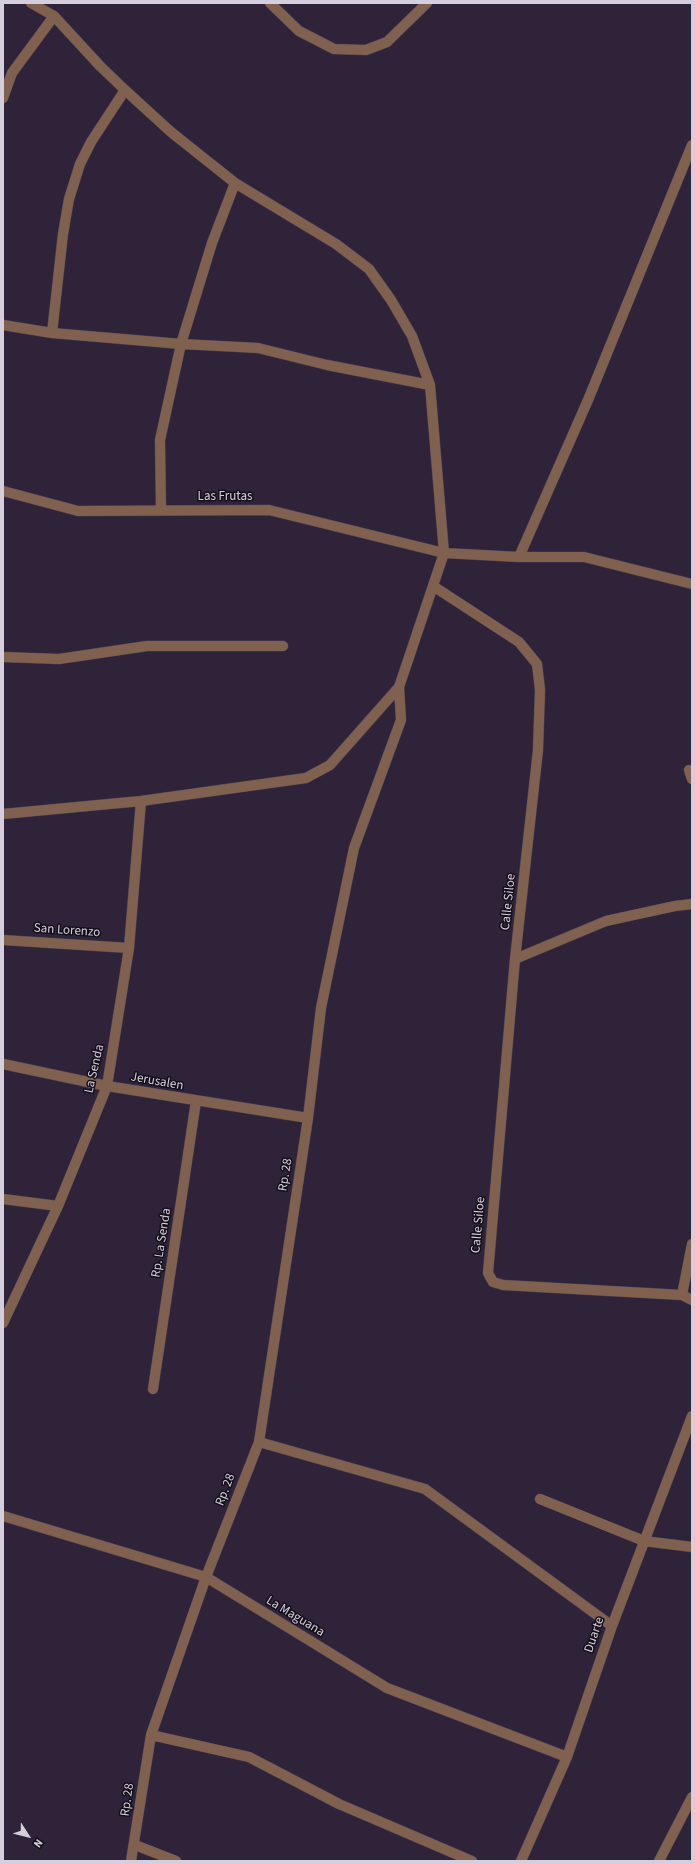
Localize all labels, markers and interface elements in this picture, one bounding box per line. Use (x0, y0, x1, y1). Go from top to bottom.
street label: Las Frutas (198, 489, 252, 505)
street label: Calle Siloe (498, 873, 520, 931)
street label: San Lorenzo (33, 921, 101, 941)
street label: La Senda (82, 1043, 108, 1095)
street label: Jerusalen (129, 1070, 185, 1094)
street label: Rp. 28 (276, 1157, 296, 1193)
street label: Calle Siloe (469, 1196, 489, 1254)
street label: Rp. La Senda (149, 1207, 175, 1279)
street label: Rp. 28 (213, 1472, 239, 1508)
street label: La Maguana (263, 1593, 327, 1641)
street label: Duarte (582, 1615, 608, 1655)
street label: Rp. 28 (118, 1782, 138, 1818)
north arrow (8, 1816, 48, 1856)
text: N (30, 1836, 46, 1851)

